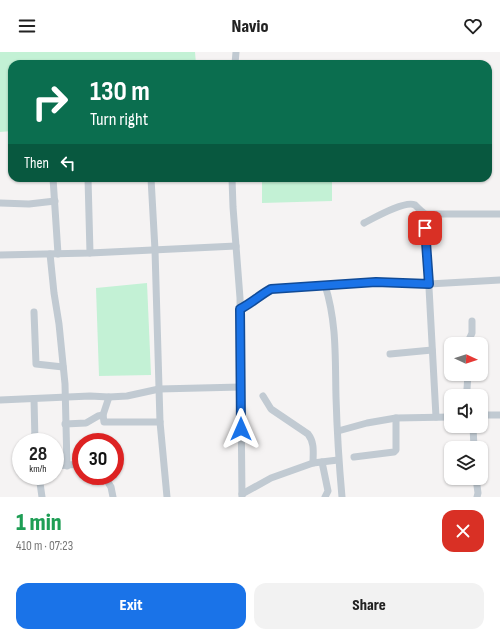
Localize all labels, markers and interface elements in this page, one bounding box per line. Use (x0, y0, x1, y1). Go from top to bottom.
icon: menu (16, 15, 38, 37)
icon: heart (462, 15, 484, 37)
text: Navio (232, 16, 268, 37)
text: 130 m (90, 75, 150, 108)
icon: right (24, 76, 76, 128)
text: Turn right (90, 109, 148, 130)
icon: left (57, 152, 79, 174)
text: Then (24, 154, 49, 173)
pin (408, 211, 442, 245)
icon: arrive (414, 217, 436, 239)
north arrow (444, 337, 488, 381)
map controls (444, 337, 488, 485)
button: sound (444, 389, 488, 433)
position arrow (220, 408, 262, 450)
speed limit sign: 30 (72, 433, 124, 485)
button: layers (444, 441, 488, 485)
text: 28 (29, 442, 47, 466)
text: km/h (29, 463, 47, 475)
text: 1 min (16, 508, 62, 537)
button: close (442, 510, 484, 552)
text: 410 m · 07:23 (16, 538, 73, 554)
button: Exit (16, 583, 246, 629)
button: Share (254, 583, 484, 629)

